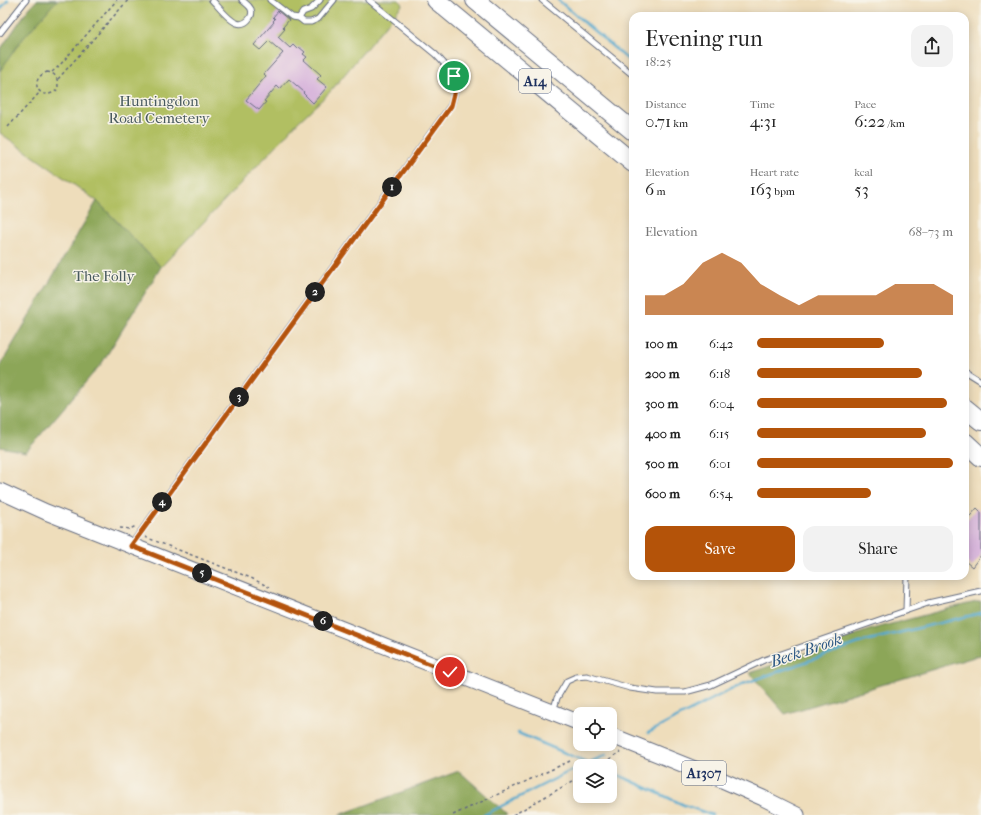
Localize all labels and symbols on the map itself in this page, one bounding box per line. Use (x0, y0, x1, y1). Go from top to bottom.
pin (437, 59, 471, 93)
road number: A14 (519, 69, 551, 93)
park label: Huntingdon Road Cemetery (108, 92, 211, 127)
pin: 1 (382, 177, 402, 197)
park label: The Folly (74, 267, 135, 285)
pin: 2 (305, 282, 325, 302)
pin: 3 (229, 387, 249, 407)
pin: 4 (152, 492, 172, 512)
pin: 5 (192, 563, 212, 583)
pin: 6 (313, 611, 333, 631)
water label: Beck Brook (767, 629, 844, 671)
pin (433, 655, 467, 689)
road number: A1307 (682, 761, 726, 785)

